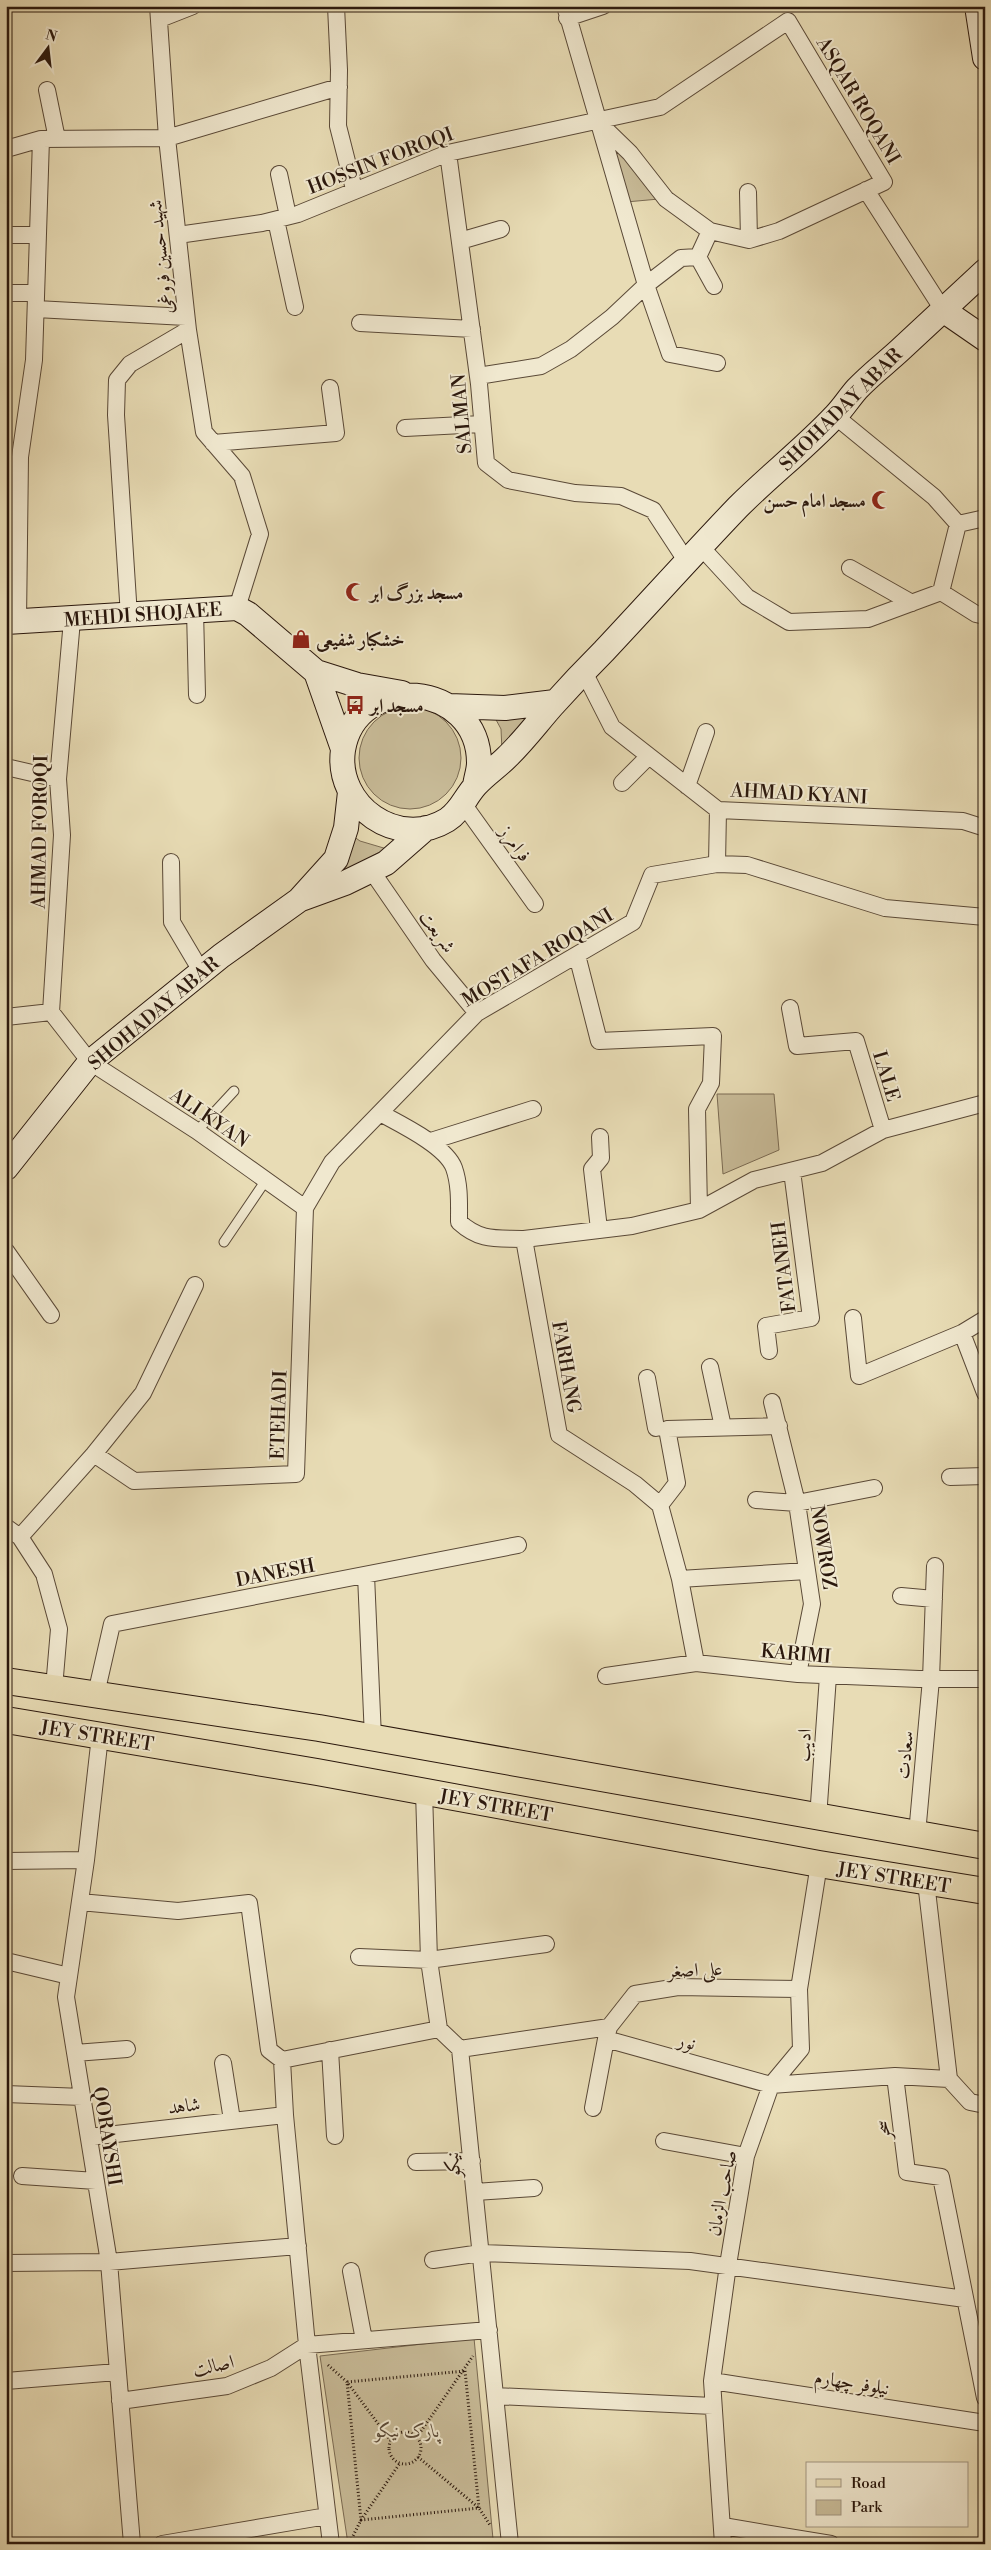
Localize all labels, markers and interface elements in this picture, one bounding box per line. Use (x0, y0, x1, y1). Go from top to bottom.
north arrow (22, 22, 72, 72)
text: N (43, 26, 59, 47)
street label: ASQAR ROQANI (810, 32, 906, 168)
street label: HOSSIN FOROQI (304, 122, 457, 200)
street label: شهید حسین فروغی (143, 199, 179, 315)
street label: SHOHADAY ABAR (774, 343, 908, 476)
street label: SALMAN (447, 373, 477, 455)
place label: مسجد امام حسن (763, 489, 866, 518)
mosque icon: مسجد امام حسن (870, 489, 892, 511)
mosque icon: مسجد بزرگ ابر (344, 581, 366, 603)
place label: مسجد بزرگ ابر (368, 581, 463, 605)
street label: MEHDI SHOJAEE (63, 597, 223, 633)
shop icon: خشکبار شفیعی (290, 628, 312, 650)
place label: خشکبار شفیعی (316, 628, 405, 652)
bus stop icon: مسجد ابر (344, 694, 366, 716)
place label: مسجد ابر (368, 694, 424, 718)
street label: AHMAD FOROQI (27, 755, 53, 910)
street label: AHMAD KYANI (729, 778, 868, 810)
street label: فرامرز (492, 819, 536, 867)
street label: MOSTAFA ROQANI (458, 903, 618, 1013)
street label: شریعت (414, 906, 461, 958)
street label: SHOHADAY ABAR (83, 951, 225, 1076)
street label: LALE (867, 1048, 905, 1105)
street label: ALI KYAN (165, 1082, 253, 1153)
street label: FATANEH (766, 1220, 802, 1314)
street label: FARHANG (546, 1319, 586, 1415)
street label: ETEHADI (265, 1370, 293, 1460)
street label: NOWROZ (805, 1503, 842, 1591)
street label: DANESH (233, 1554, 317, 1592)
street label: KARIMI (760, 1639, 832, 1669)
street label: JEY STREET (37, 1715, 155, 1757)
street label: ادیب (791, 1728, 817, 1762)
street label: سعادت (891, 1730, 919, 1780)
street label: JEY STREET (436, 1784, 554, 1828)
street label: JEY STREET (834, 1857, 952, 1899)
street label: علی اصغر (665, 1957, 723, 1985)
street label: نور (673, 2028, 698, 2056)
street label: QORAYSHI (87, 2085, 127, 2187)
street label: شاهد (166, 2092, 202, 2120)
street label: سحر (870, 2119, 896, 2143)
street label: صاحب الزمان (702, 2148, 742, 2238)
street label: نیکو (440, 2151, 467, 2181)
street label: اصالت (190, 2350, 236, 2382)
street label: نیلوفر چهارم (812, 2365, 891, 2405)
park label: پارک نیکو (373, 2419, 441, 2444)
legend (806, 2462, 968, 2528)
text: Road (851, 2474, 886, 2493)
text: Park (851, 2498, 883, 2517)

